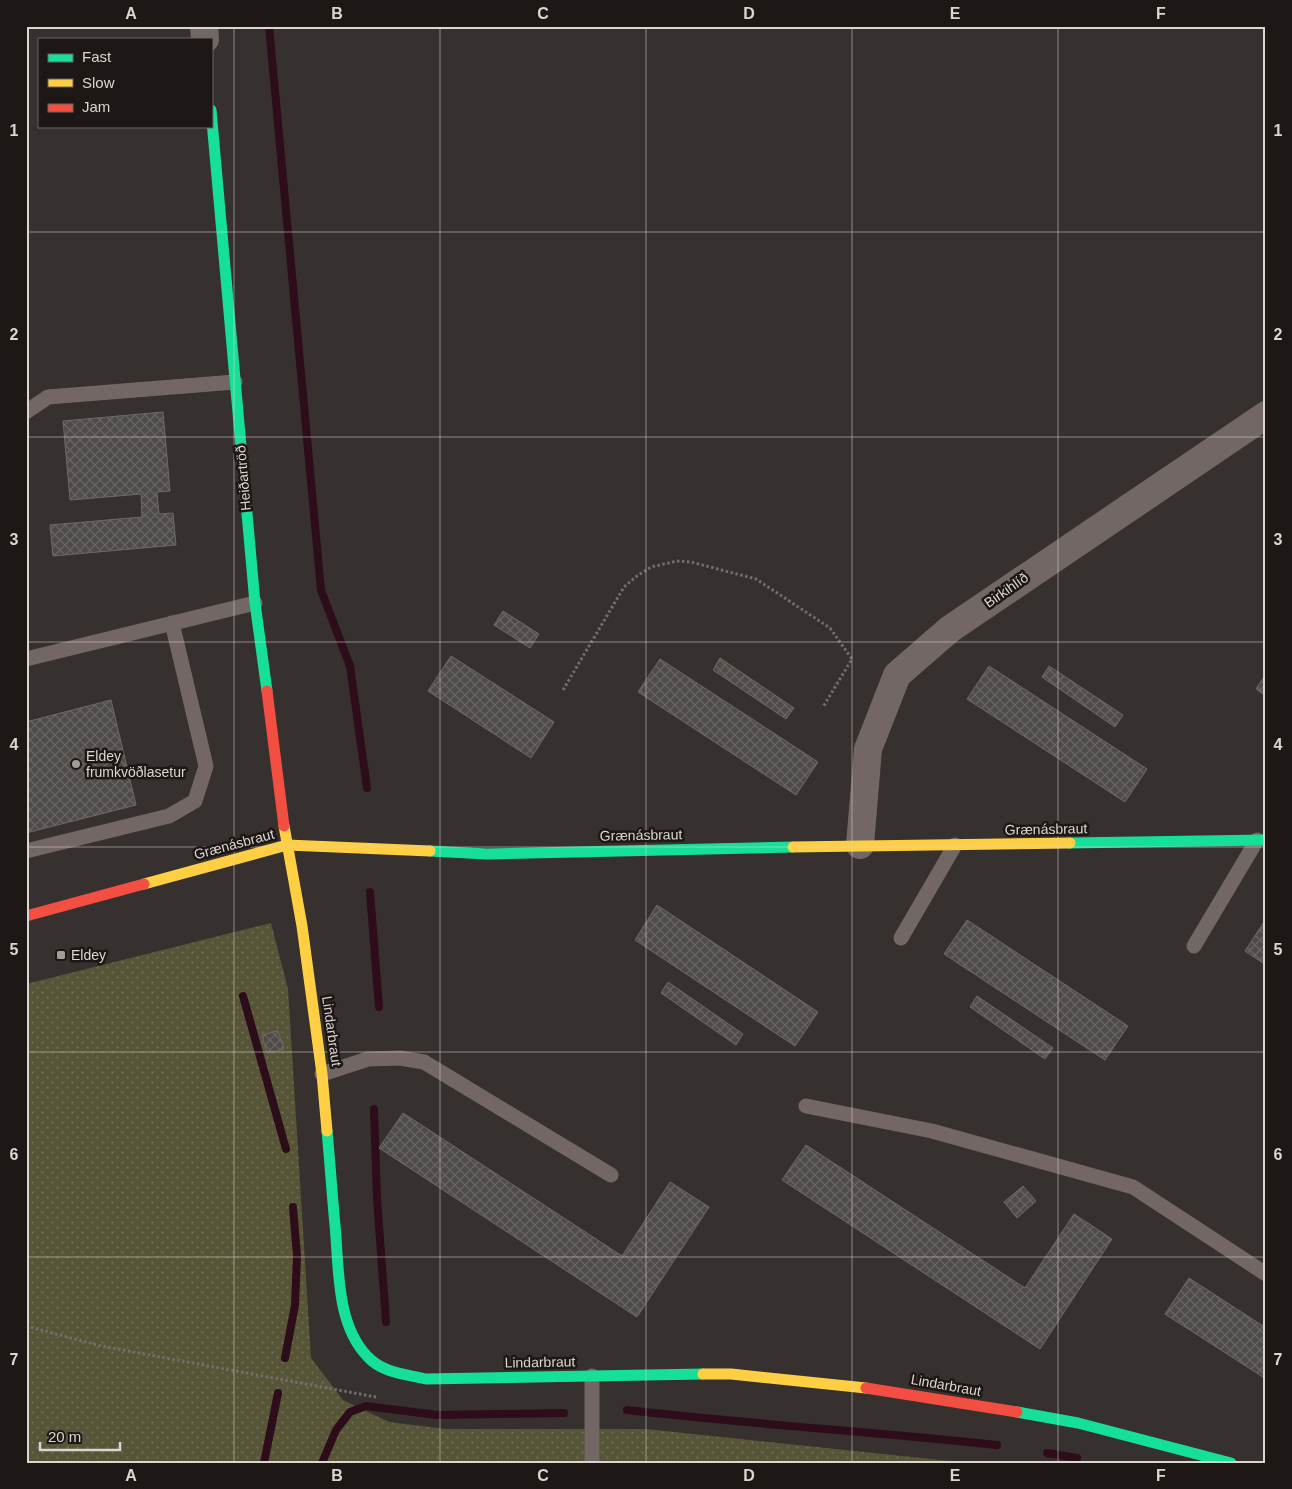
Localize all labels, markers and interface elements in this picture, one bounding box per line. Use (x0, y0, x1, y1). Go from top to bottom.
text: A (125, 5, 137, 22)
text: B (331, 5, 343, 22)
text: C (537, 5, 549, 22)
text: D (743, 5, 755, 22)
text: E (950, 5, 961, 22)
text: F (1156, 5, 1166, 22)
legend (38, 38, 212, 128)
text: Fast (82, 48, 112, 65)
text: Slow (82, 74, 115, 91)
text: Jam (82, 98, 110, 115)
text: 1 (10, 122, 19, 139)
text: 1 (1274, 122, 1283, 139)
text: 2 (10, 326, 19, 343)
text: 2 (1274, 326, 1283, 343)
street label: Heiðartröð (232, 445, 254, 511)
text: 3 (10, 531, 19, 548)
text: 3 (1274, 531, 1283, 548)
street label: Birkihlíð (981, 569, 1031, 611)
text: 4 (10, 736, 19, 753)
text: 4 (1274, 736, 1283, 753)
place label: Eldey frumkvöðlasetur (86, 748, 186, 780)
marker: Eldey frumkvöðlasetur (70, 758, 82, 770)
street label: Grænásbraut (1005, 820, 1087, 838)
street label: Grænásbraut (192, 826, 276, 862)
street label: Grænásbraut (600, 826, 682, 844)
text: 5 (10, 941, 19, 958)
text: 5 (1274, 941, 1283, 958)
place label: Eldey (71, 947, 106, 963)
marker: Eldey (55, 949, 67, 961)
street label: Lindarbraut (319, 995, 345, 1067)
text: 6 (10, 1146, 19, 1163)
text: 6 (1274, 1146, 1283, 1163)
text: 7 (10, 1351, 19, 1368)
text: 7 (1274, 1351, 1283, 1368)
street label: Lindarbraut (504, 1353, 576, 1371)
street label: Lindarbraut (910, 1371, 982, 1399)
scale bar (40, 1419, 120, 1451)
text: 20 m (48, 1428, 81, 1445)
text: A (125, 1467, 137, 1484)
text: B (331, 1467, 343, 1484)
text: C (537, 1467, 549, 1484)
text: D (743, 1467, 755, 1484)
text: E (950, 1467, 961, 1484)
text: F (1156, 1467, 1166, 1484)

